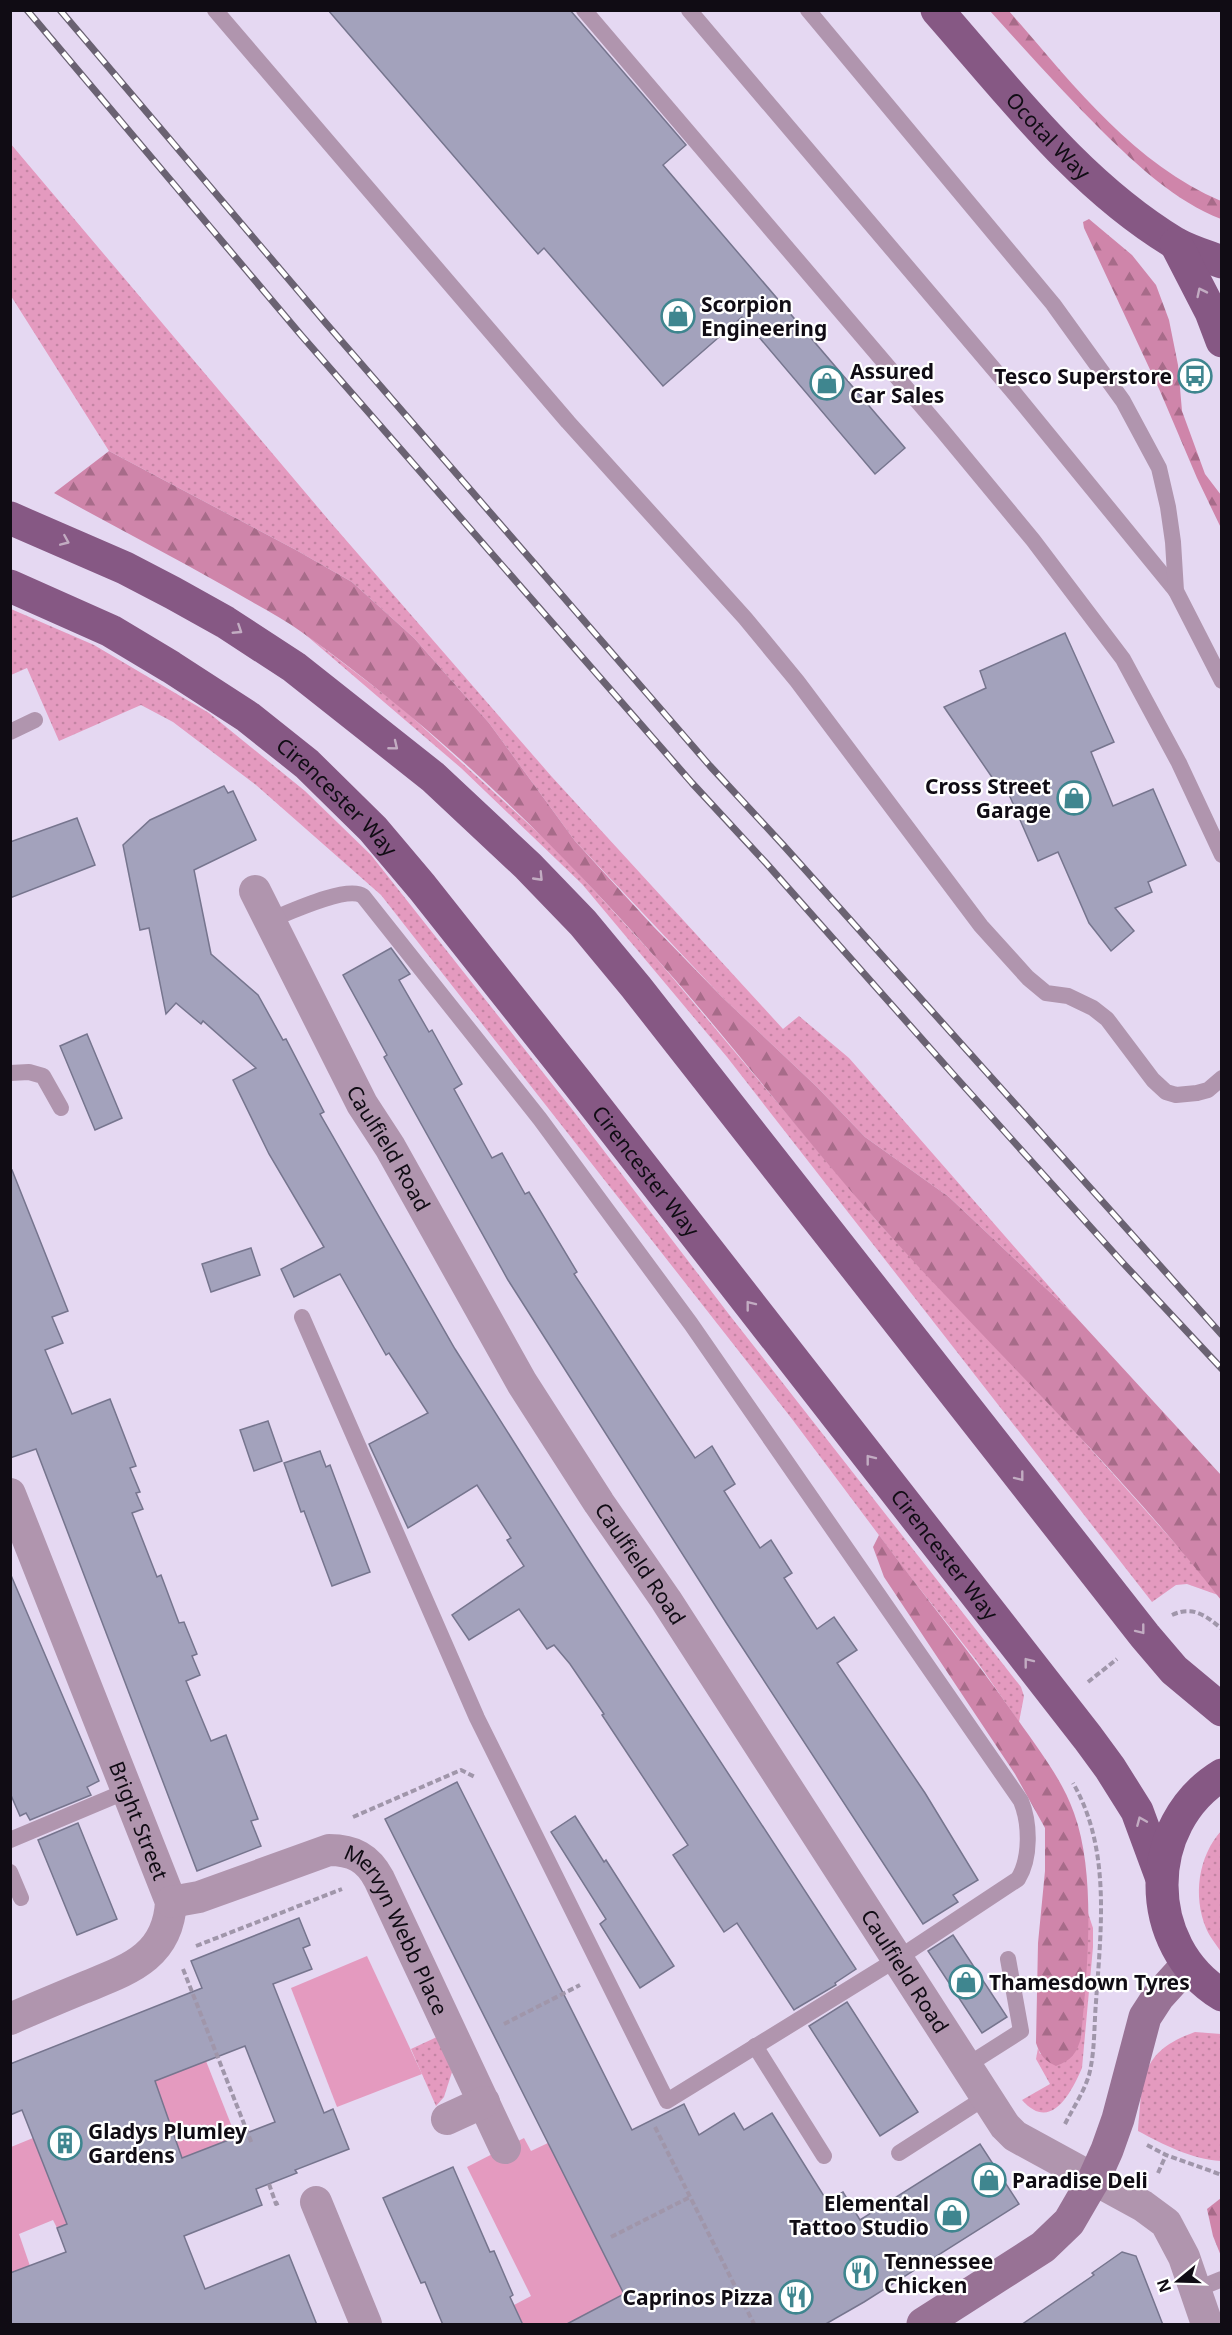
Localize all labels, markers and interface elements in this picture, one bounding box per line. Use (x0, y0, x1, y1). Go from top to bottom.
street label: Ocotal Way (1000, 86, 1097, 186)
one-way arrow (1197, 287, 1208, 298)
place label: Scorpion Engineering (701, 290, 827, 342)
shop icon: Scorpion Engineering (660, 298, 696, 334)
place label: Assured Car Sales (850, 357, 944, 409)
bus stop icon: Tesco Superstore (1177, 358, 1213, 394)
place label: Tesco Superstore (994, 362, 1172, 390)
shop icon: Assured Car Sales (809, 365, 845, 401)
one-way arrow (58, 534, 69, 546)
one-way arrow (231, 623, 242, 634)
street label: Cirencester Way (271, 731, 404, 862)
one-way arrow (387, 739, 398, 750)
place label: Cross Street Garage (925, 772, 1051, 824)
shop icon: Cross Street Garage (1056, 780, 1092, 816)
one-way arrow (532, 870, 543, 880)
street label: Caulfield Road (341, 1080, 437, 1216)
street label: Cirencester Way (586, 1100, 706, 1242)
one-way arrow (747, 1301, 758, 1312)
one-way arrow (866, 1455, 877, 1466)
one-way arrow (1013, 1470, 1024, 1481)
street label: Cirencester Way (885, 1483, 1005, 1626)
street label: Caulfield Road (589, 1497, 692, 1630)
one-way arrow (1133, 1623, 1144, 1634)
one-way arrow (1025, 1658, 1036, 1669)
street label: Bright Street (103, 1757, 175, 1884)
one-way arrow (1136, 1816, 1148, 1827)
street label: Mervyn Webb Place (340, 1838, 455, 2020)
street label: Caulfield Road (855, 1904, 955, 2038)
shop icon: Thamesdown Tyres (948, 1964, 984, 2000)
place label: Thamesdown Tyres (989, 1968, 1190, 1996)
place label: Gladys Plumley Gardens (88, 2117, 247, 2169)
building icon: Gladys Plumley Gardens (47, 2125, 83, 2161)
shop icon: Paradise Deli (971, 2162, 1007, 2198)
place label: Paradise Deli (1012, 2166, 1148, 2194)
place label: Elemental Tattoo Studio (789, 2189, 929, 2241)
shop icon: Elemental Tattoo Studio (934, 2197, 970, 2233)
place label: Tennessee Chicken (884, 2247, 993, 2299)
north arrow (1148, 2251, 1208, 2311)
restaurant icon: Tennessee Chicken (843, 2255, 879, 2291)
text: N (1151, 2276, 1176, 2296)
restaurant icon: Caprinos Pizza (778, 2279, 814, 2315)
place label: Caprinos Pizza (623, 2283, 773, 2311)

